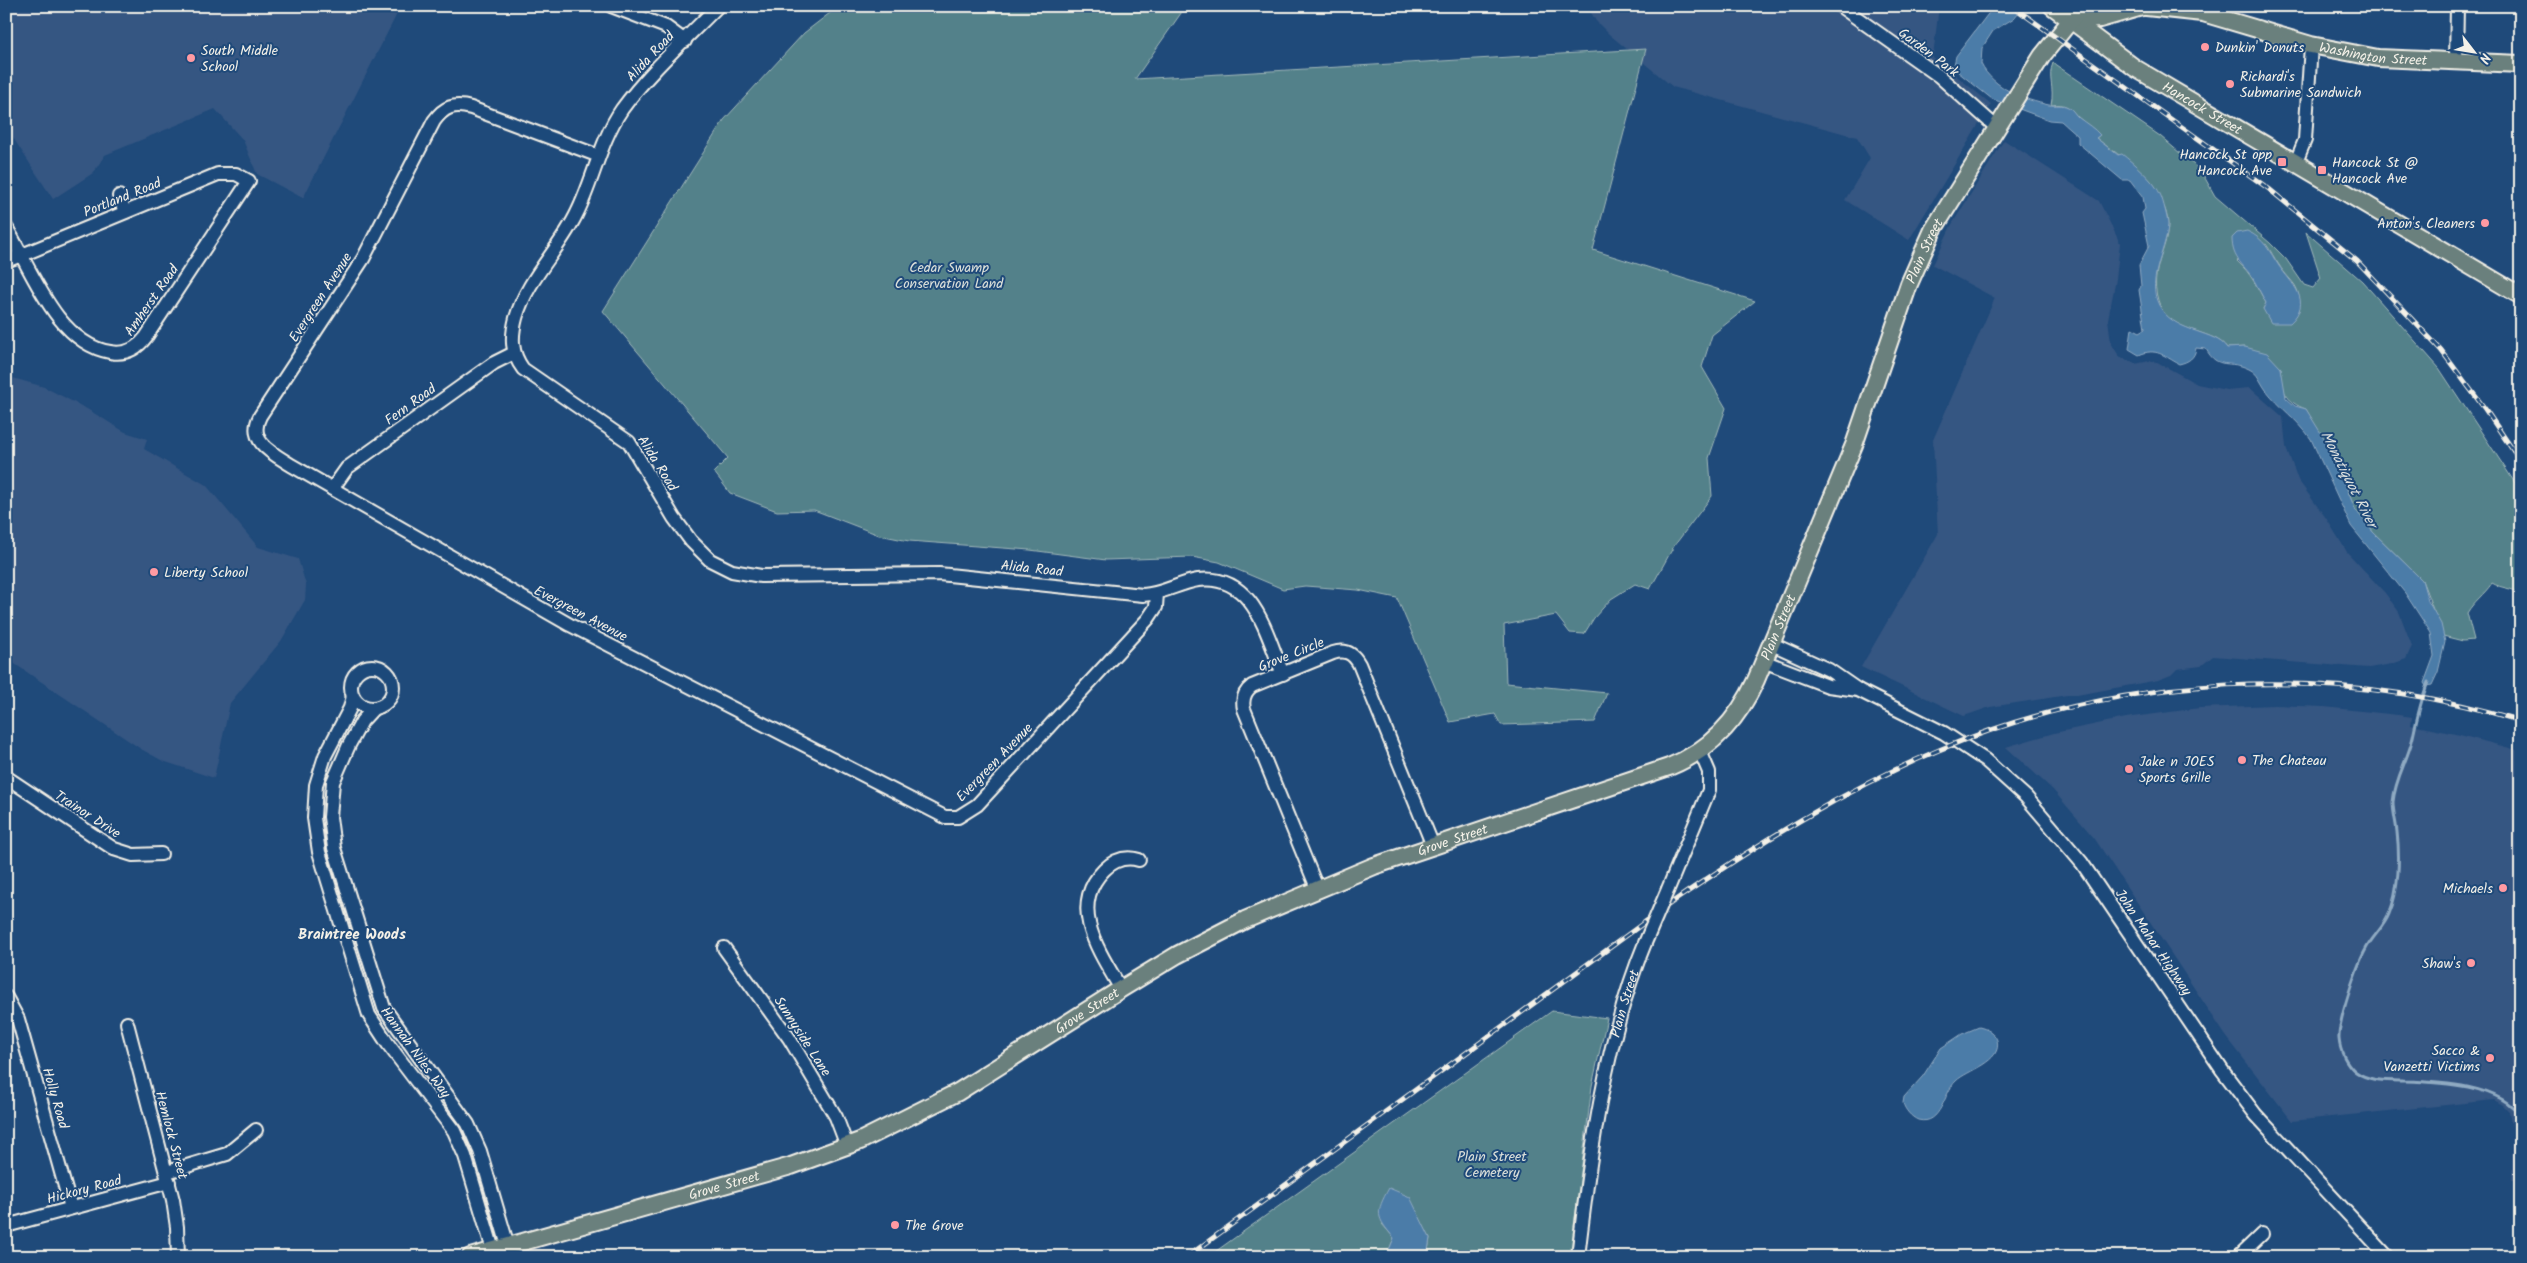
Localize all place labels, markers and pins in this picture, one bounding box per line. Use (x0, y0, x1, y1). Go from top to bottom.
place label: Dunkin' Donuts (2215, 37, 2304, 59)
place label: South Middle School (201, 40, 279, 78)
marker: Dunkin' Donuts (2199, 41, 2211, 53)
marker: South Middle School (185, 52, 197, 64)
place label: Richardi's Submarine Sandwich (2240, 66, 2362, 104)
marker: Richardi's Submarine Sandwich (2224, 78, 2236, 90)
place label: Hancock St opp Hancock Ave (2179, 144, 2273, 182)
place label: Hancock St @ Hancock Ave (2332, 152, 2418, 190)
marker: Hancock St opp Hancock Ave (2276, 156, 2288, 168)
marker: Hancock St @ Hancock Ave (2316, 164, 2328, 176)
place label: Anton's Cleaners (2377, 213, 2475, 235)
marker: Anton's Cleaners (2479, 217, 2491, 229)
place label: Liberty School (164, 562, 249, 584)
marker: Liberty School (148, 566, 160, 578)
place label: The Chateau (2252, 750, 2327, 772)
place label: Jake n JOES Sports Grille (2139, 751, 2215, 789)
marker: The Chateau (2236, 754, 2248, 766)
marker: Jake n JOES Sports Grille (2123, 763, 2135, 775)
place label: Michaels (2443, 878, 2493, 900)
marker: Michaels (2497, 882, 2509, 894)
place label: Shaw's (2422, 953, 2461, 975)
marker: Shaw's (2465, 957, 2477, 969)
place label: Sacco & Vanzetti Victims (2383, 1040, 2480, 1078)
marker: Sacco & Vanzetti Victims (2484, 1052, 2496, 1064)
place label: The Grove (905, 1215, 964, 1237)
marker: The Grove (889, 1219, 901, 1231)

